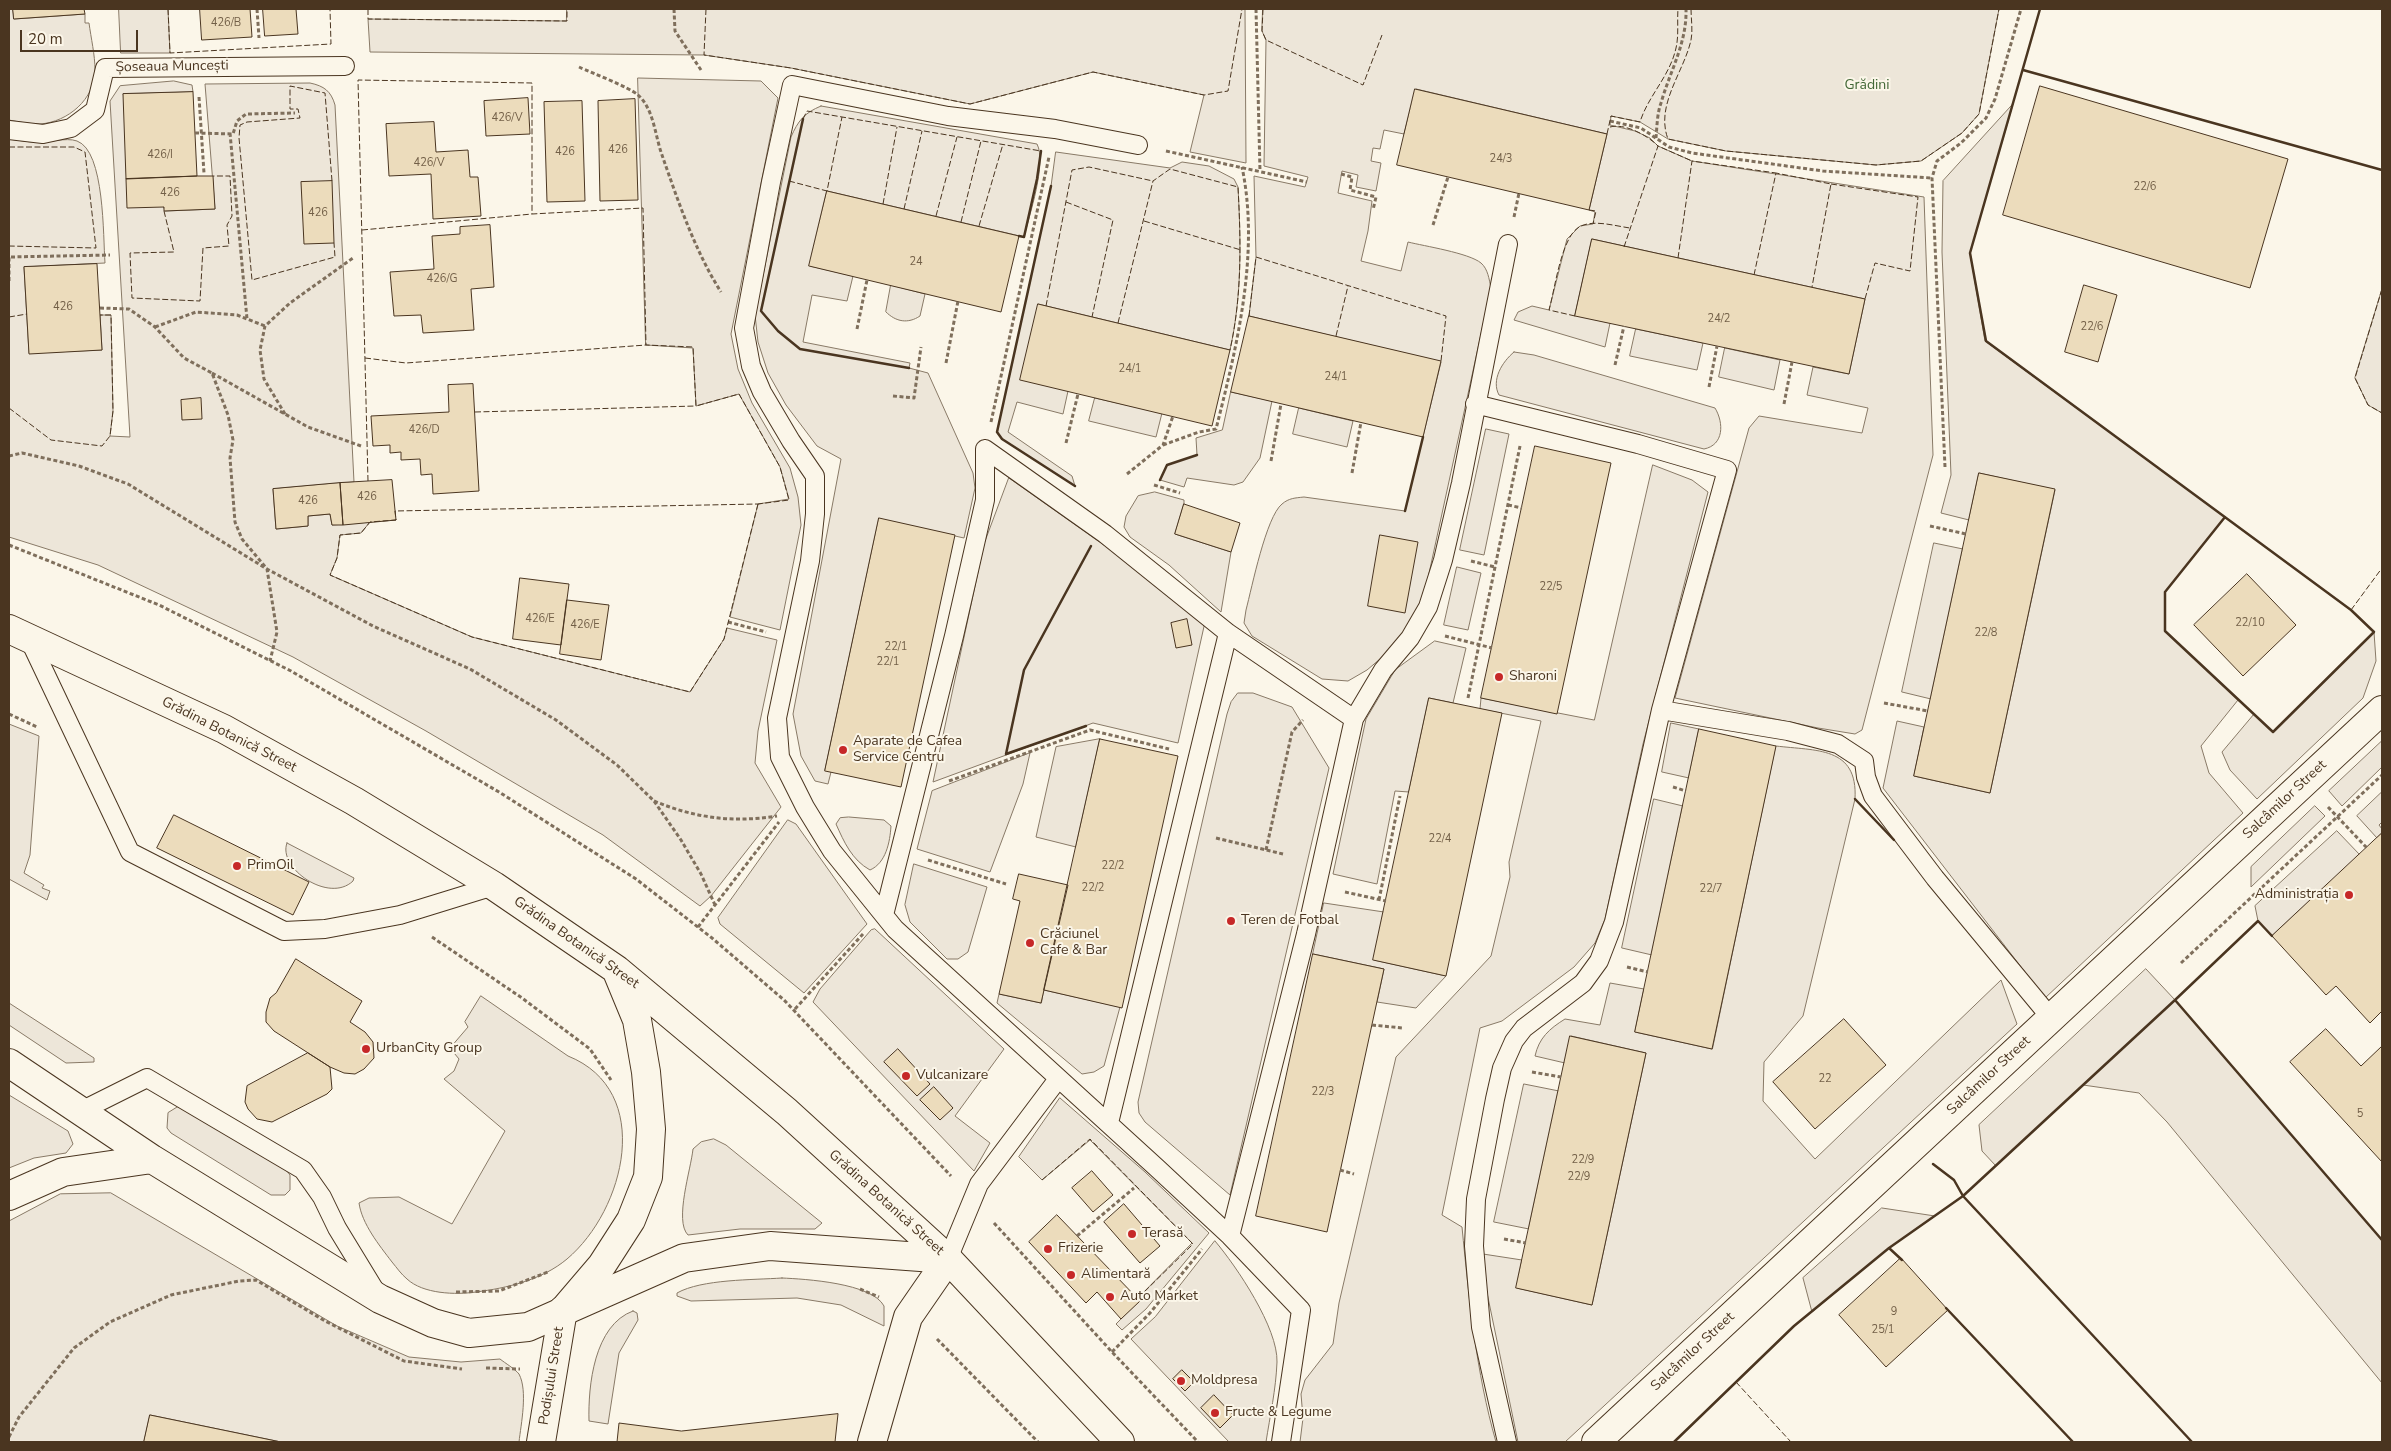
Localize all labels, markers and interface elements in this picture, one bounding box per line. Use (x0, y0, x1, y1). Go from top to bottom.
house number: 426/B (211, 16, 241, 30)
scale bar (22, 20, 140, 52)
text: 20 m (28, 29, 63, 49)
street label: Șoseaua Muncești (115, 58, 229, 76)
park label: Grădini (1844, 78, 1890, 94)
house number: 426/V (492, 111, 522, 125)
house number: 426 (608, 143, 628, 157)
house number: 426 (555, 145, 575, 159)
house number: 426/I (147, 148, 173, 162)
house number: 24/3 (1490, 152, 1512, 166)
house number: 426/V (414, 156, 444, 170)
house number: 22/6 (2134, 180, 2156, 194)
house number: 426 (160, 186, 180, 200)
house number: 426 (308, 206, 328, 220)
house number: 24 (909, 255, 923, 269)
house number: 426/G (427, 272, 457, 286)
house number: 426 (53, 300, 73, 314)
house number: 24/2 (1708, 312, 1730, 326)
house number: 22/6 (2081, 320, 2103, 334)
house number: 24/1 (1119, 362, 1141, 376)
house number: 24/1 (1325, 370, 1347, 384)
house number: 426/D (408, 423, 440, 437)
house number: 426 (357, 490, 377, 504)
house number: 426 (298, 494, 318, 508)
house number: 22/5 (1540, 580, 1562, 594)
house number: 426/E (525, 612, 555, 626)
house number: 22/10 (2235, 616, 2265, 630)
house number: 426/E (570, 618, 600, 632)
house number: 22/8 (1975, 626, 1997, 640)
house number: 22/1 (885, 640, 907, 654)
house number: 22/1 (877, 655, 899, 669)
place label: Sharoni (1509, 669, 1557, 685)
marker: Sharoni (1493, 671, 1505, 683)
street label: Grădina Botanică Street (159, 694, 299, 776)
place label: Aparate de Cafea Service Centru (853, 734, 962, 766)
marker: Aparate de Cafea Service Centru (837, 744, 849, 756)
street label: Salcâmilor Street (2240, 757, 2330, 843)
house number: 22/4 (1429, 832, 1451, 846)
place label: PrimOil (247, 858, 294, 874)
house number: 22/2 (1102, 859, 1124, 873)
marker: PrimOil (231, 860, 243, 872)
house number: 22/2 (1082, 881, 1104, 895)
house number: 22/7 (1700, 882, 1722, 896)
place label: Administrația (2255, 887, 2339, 903)
marker: Administrația (2343, 889, 2355, 901)
street label: Grădina Botanică Street (510, 893, 642, 993)
place label: Teren de Fotbal (1241, 913, 1339, 929)
marker: Teren de Fotbal (1225, 915, 1237, 927)
place label: Crăciunel Cafe & Bar (1040, 927, 1107, 960)
marker: Crăciunel Cafe & Bar (1024, 937, 1036, 949)
street label: Salcâmilor Street (1944, 1033, 2034, 1119)
place label: UrbanCity Group (376, 1041, 482, 1057)
marker: UrbanCity Group (360, 1043, 372, 1055)
place label: Vulcanizare (916, 1068, 988, 1084)
marker: Vulcanizare (900, 1070, 912, 1082)
house number: 22 (1818, 1072, 1832, 1086)
house number: 22/3 (1312, 1085, 1334, 1099)
house number: 5 (2357, 1107, 2363, 1121)
street label: Grădina Botanică Street (825, 1147, 947, 1259)
house number: 22/9 (1572, 1153, 1594, 1167)
house number: 22/9 (1568, 1170, 1590, 1184)
place label: Terasă (1142, 1226, 1183, 1242)
marker: Terasă (1126, 1228, 1138, 1240)
place label: Frizerie (1058, 1241, 1103, 1257)
marker: Frizerie (1042, 1243, 1054, 1255)
place label: Alimentară (1081, 1267, 1151, 1283)
marker: Alimentară (1065, 1269, 1077, 1281)
place label: Auto Market (1120, 1289, 1198, 1305)
marker: Auto Market (1104, 1291, 1116, 1303)
house number: 9 (1891, 1305, 1897, 1319)
street label: Salcâmilor Street (1648, 1309, 1738, 1395)
house number: 25/1 (1872, 1323, 1894, 1337)
street label: Podișului Street (536, 1326, 568, 1426)
place label: Moldpresa (1191, 1373, 1258, 1389)
marker: Moldpresa (1175, 1375, 1187, 1387)
place label: Fructe & Legume (1225, 1405, 1332, 1421)
marker: Fructe & Legume (1209, 1407, 1221, 1419)

